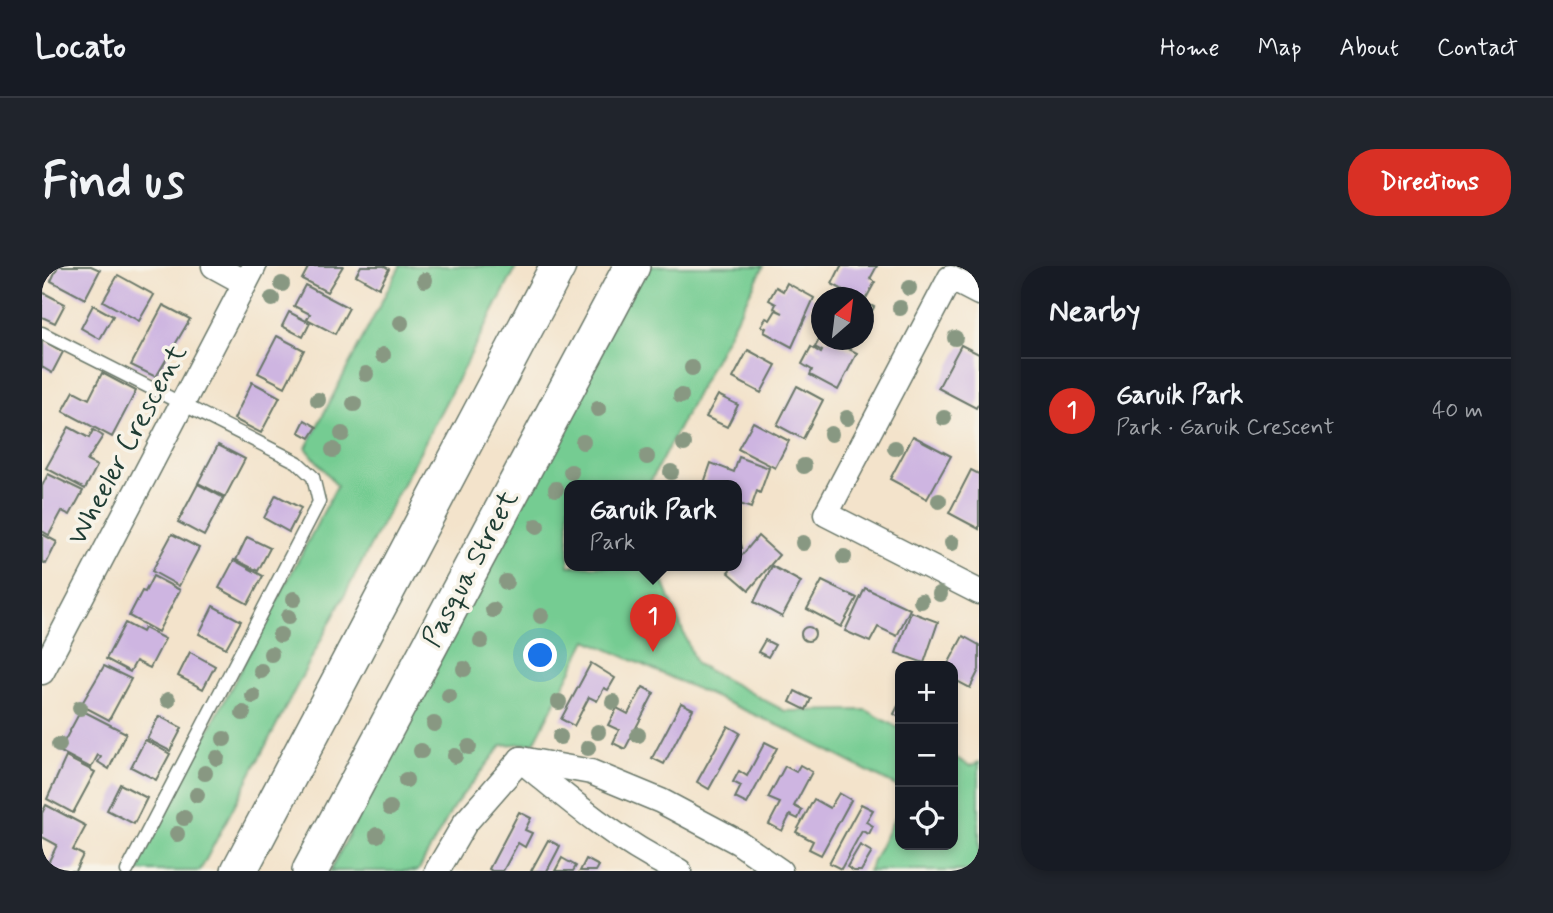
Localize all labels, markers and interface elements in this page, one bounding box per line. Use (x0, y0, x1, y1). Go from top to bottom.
text: Locato (35, 26, 126, 70)
text: Home (1160, 33, 1220, 64)
text: Map (1258, 33, 1302, 64)
text: About (1340, 33, 1399, 64)
text: Contact (1437, 33, 1518, 64)
button: Directions (1348, 149, 1511, 216)
text: Find us (42, 150, 185, 215)
north arrow (811, 287, 874, 350)
text: Nearby (1049, 292, 1140, 331)
street label: Wheeler Crescent (59, 338, 197, 552)
text: Garuik Park (1116, 379, 1243, 413)
text: 1 (1067, 396, 1077, 426)
text: 40 m (1432, 396, 1483, 426)
text: Park · Garuik Crescent (1116, 413, 1334, 443)
popup (564, 480, 742, 571)
street label: Pasqua Street (414, 484, 528, 654)
text: Garuik Park (589, 494, 717, 528)
text: Park (589, 528, 635, 558)
pin: 1 (630, 594, 676, 652)
your location (523, 638, 557, 672)
map controls (895, 661, 958, 850)
button: + (895, 661, 958, 724)
button: − (895, 724, 958, 787)
button: locate (895, 787, 958, 850)

